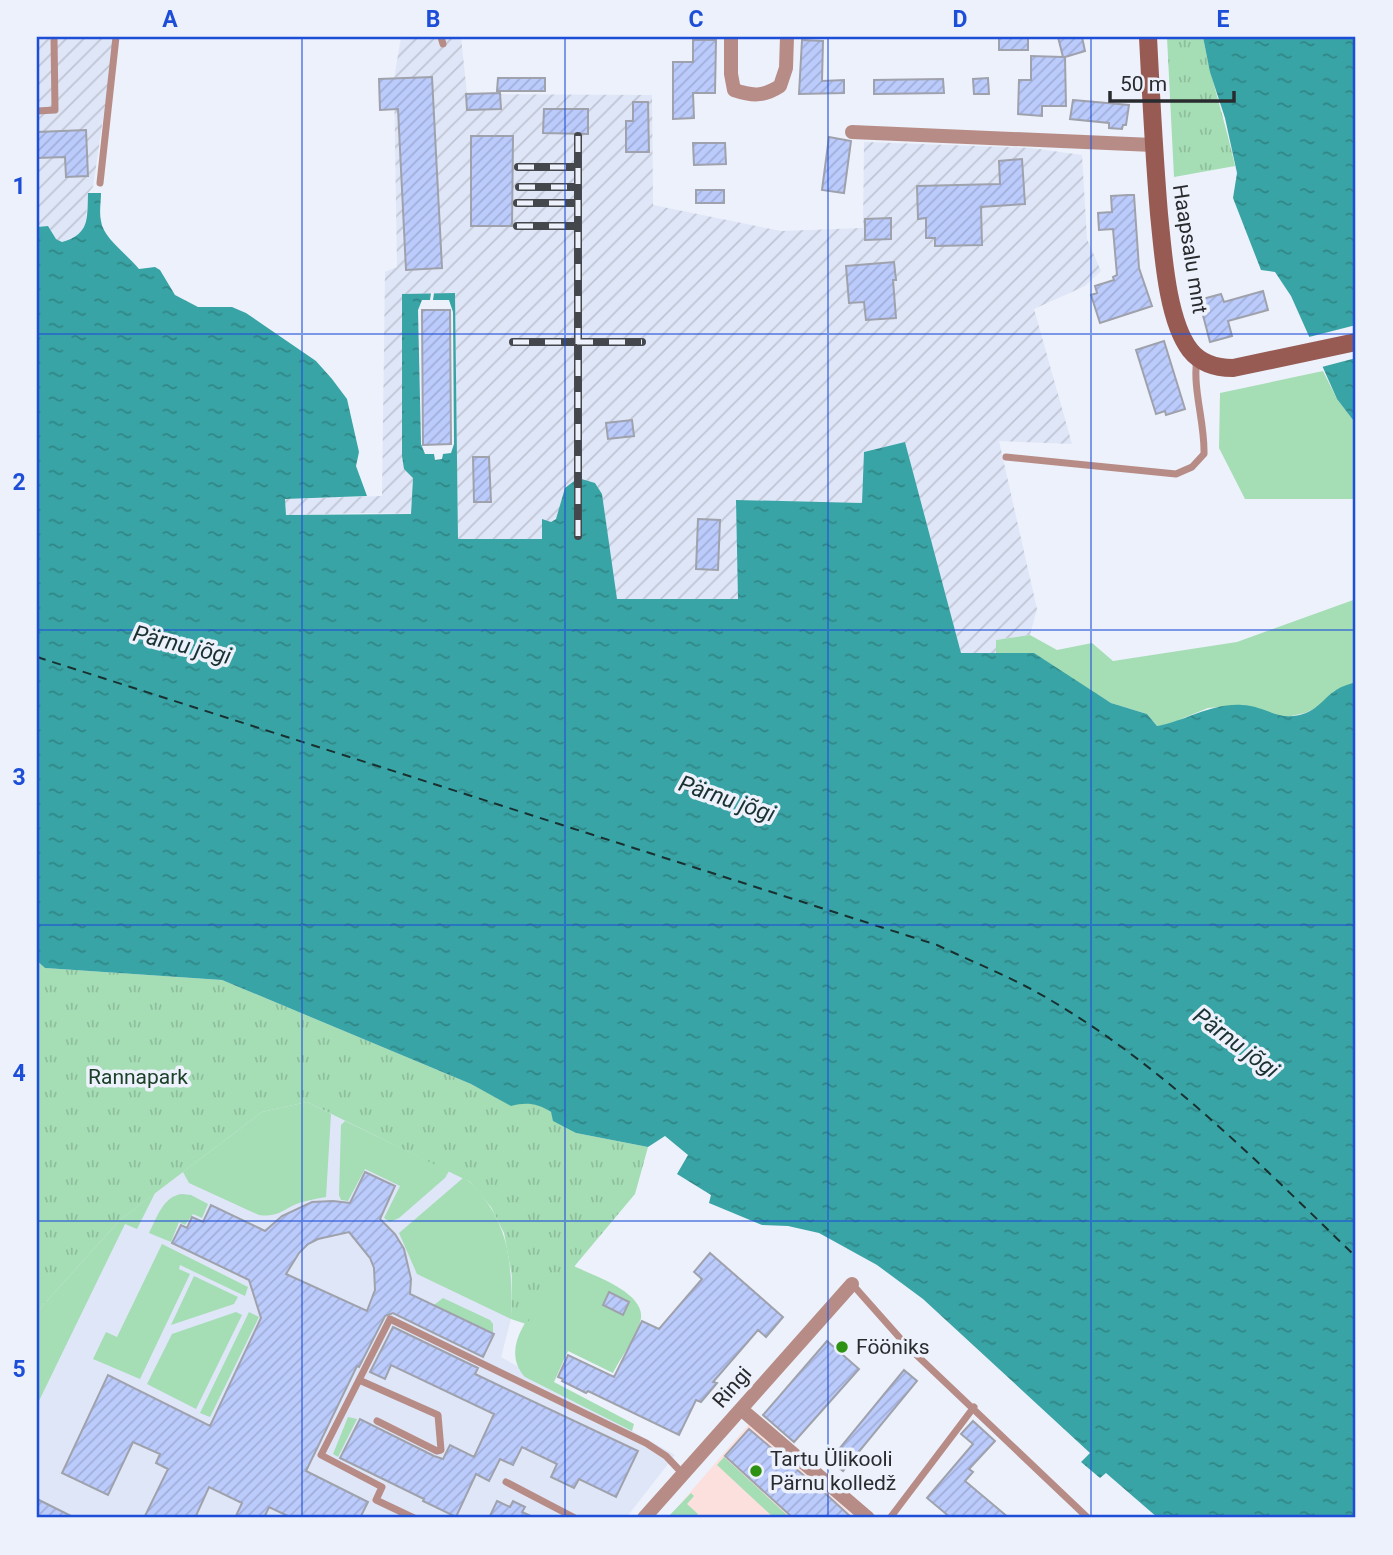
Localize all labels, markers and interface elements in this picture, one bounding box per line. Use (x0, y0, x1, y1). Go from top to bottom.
text: A (162, 6, 178, 33)
text: B (426, 6, 440, 33)
text: C (688, 6, 704, 33)
text: D (953, 6, 967, 33)
text: E (1217, 6, 1230, 33)
scale bar (1110, 60, 1234, 104)
text: 50 m (1120, 72, 1167, 96)
text: 1 (12, 173, 26, 200)
street label: Haapsalu mnt (1168, 183, 1212, 316)
text: 2 (12, 469, 26, 496)
water label: Pärnu jõgi (130, 620, 234, 670)
text: 3 (12, 764, 26, 791)
water label: Pärnu jõgi (675, 770, 779, 828)
water label: Pärnu jõgi (1188, 1002, 1284, 1084)
text: 4 (12, 1060, 26, 1087)
park label: Rannapark (88, 1065, 188, 1089)
place label: Fööniks (856, 1335, 930, 1359)
marker: Fööniks (834, 1339, 850, 1355)
text: 5 (12, 1356, 26, 1383)
street label: Ringi (708, 1362, 756, 1412)
place label: Tartu Ülikooli Pärnu kolledž (770, 1447, 896, 1495)
marker: Tartu Ülikooli Pärnu kolledž (748, 1463, 764, 1479)

